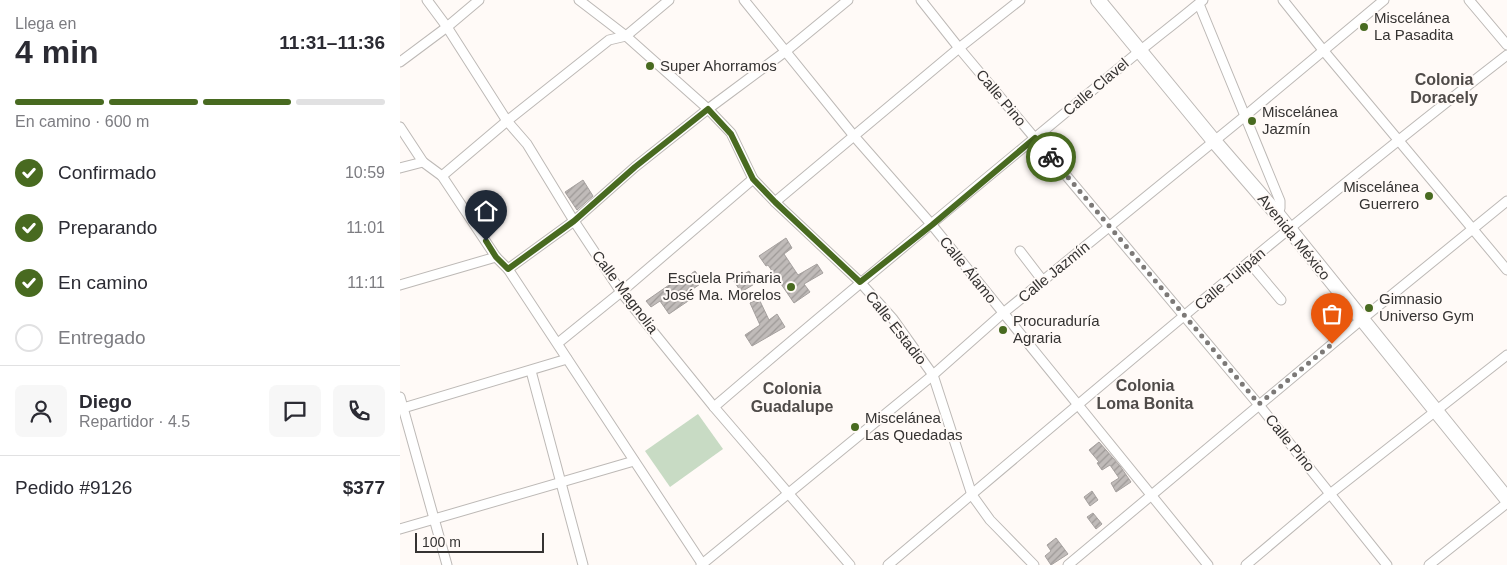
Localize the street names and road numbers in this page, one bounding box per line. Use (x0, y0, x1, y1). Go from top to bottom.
street label: Calle Clavel (1060, 54, 1132, 119)
street label: Calle Pino (973, 66, 1030, 129)
street label: Avenida México (1255, 190, 1334, 283)
street label: Calle Álamo (936, 233, 1000, 306)
street label: Calle Jazmín (1015, 238, 1093, 305)
street label: Calle Tulipán (1191, 244, 1268, 313)
street label: Calle Magnolia (589, 247, 662, 337)
street label: Calle Estadio (862, 288, 930, 368)
street label: Calle Pino (1262, 411, 1319, 475)

